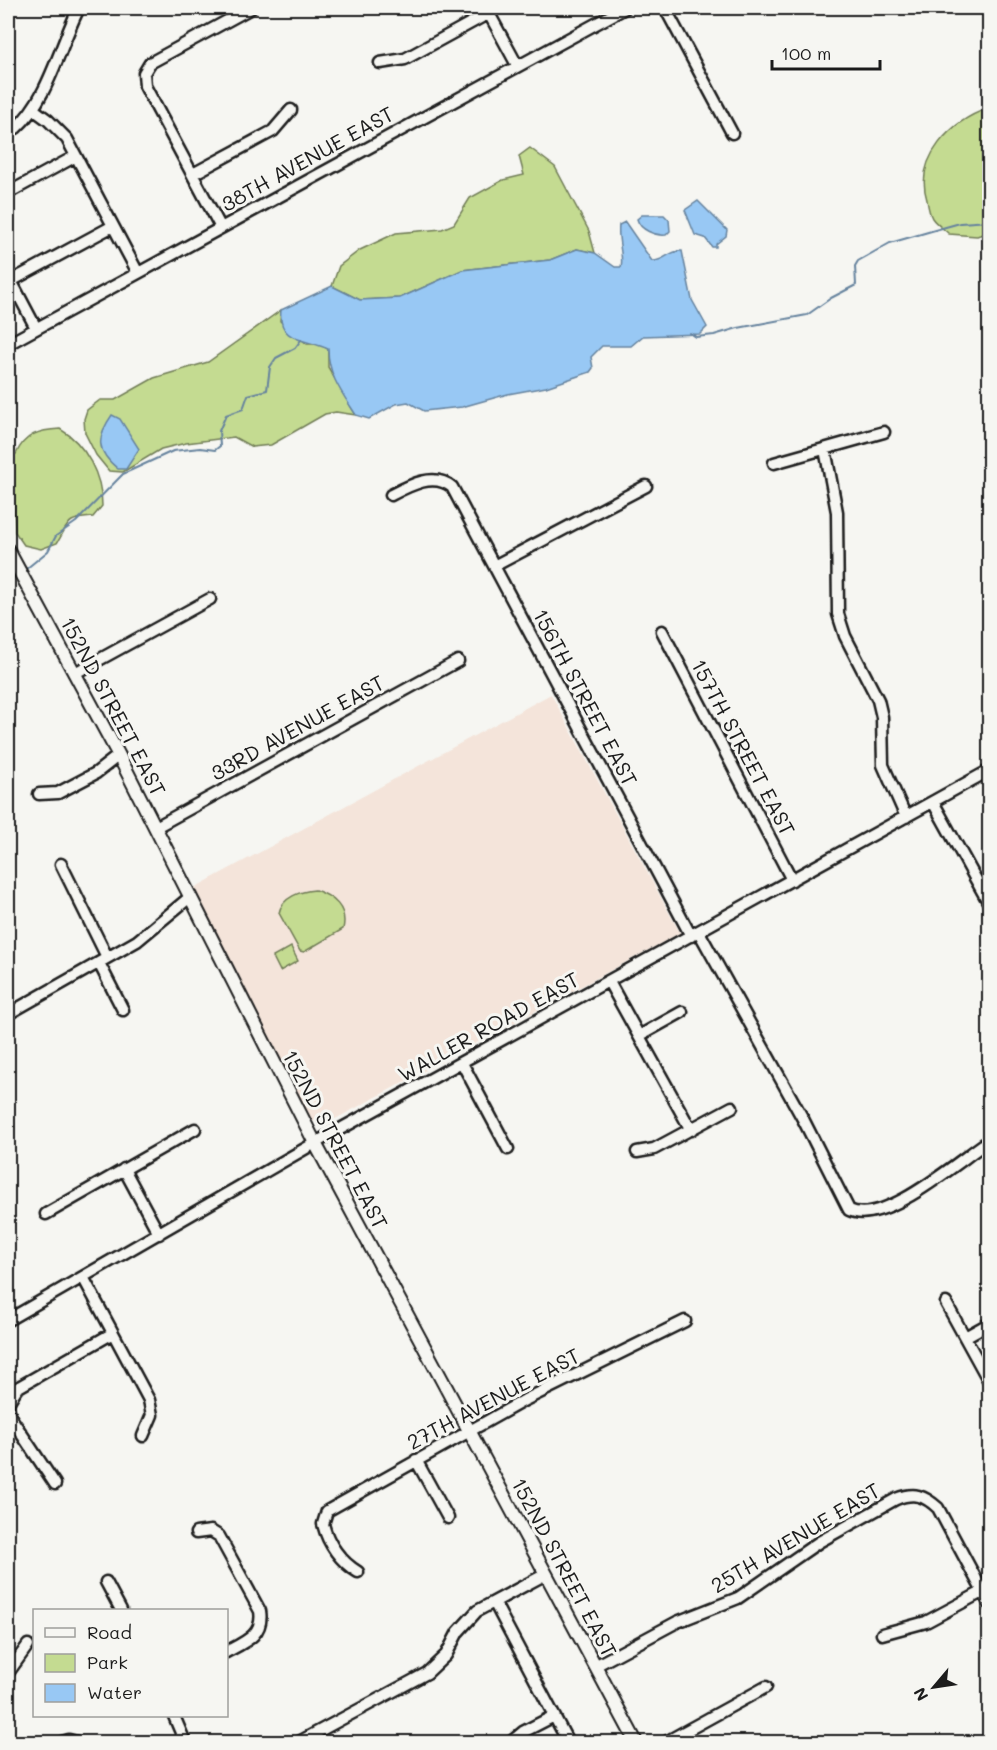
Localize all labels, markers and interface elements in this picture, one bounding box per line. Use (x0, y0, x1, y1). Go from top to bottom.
scale bar (772, 33, 880, 71)
text: 100 m (781, 41, 831, 65)
street label: 38TH AVENUE EAST (216, 99, 398, 217)
street label: 156TH STREET EAST (528, 604, 644, 790)
street label: 152ND STREET EAST (55, 612, 173, 800)
street label: 157TH STREET EAST (686, 654, 802, 840)
street label: 33RD AVENUE EAST (205, 668, 389, 786)
street label: WALLER ROAD EAST (393, 965, 583, 1087)
street label: 152ND STREET EAST (277, 1045, 395, 1233)
street label: 27TH AVENUE EAST (402, 1341, 584, 1455)
street label: 152ND STREET EAST (506, 1473, 624, 1661)
street label: 25TH AVENUE EAST (706, 1476, 884, 1598)
legend (33, 1609, 228, 1717)
text: Road (87, 1620, 132, 1644)
text: Park (87, 1650, 128, 1674)
north arrow (904, 1657, 964, 1717)
text: Water (87, 1680, 142, 1704)
text: N (908, 1684, 933, 1705)

